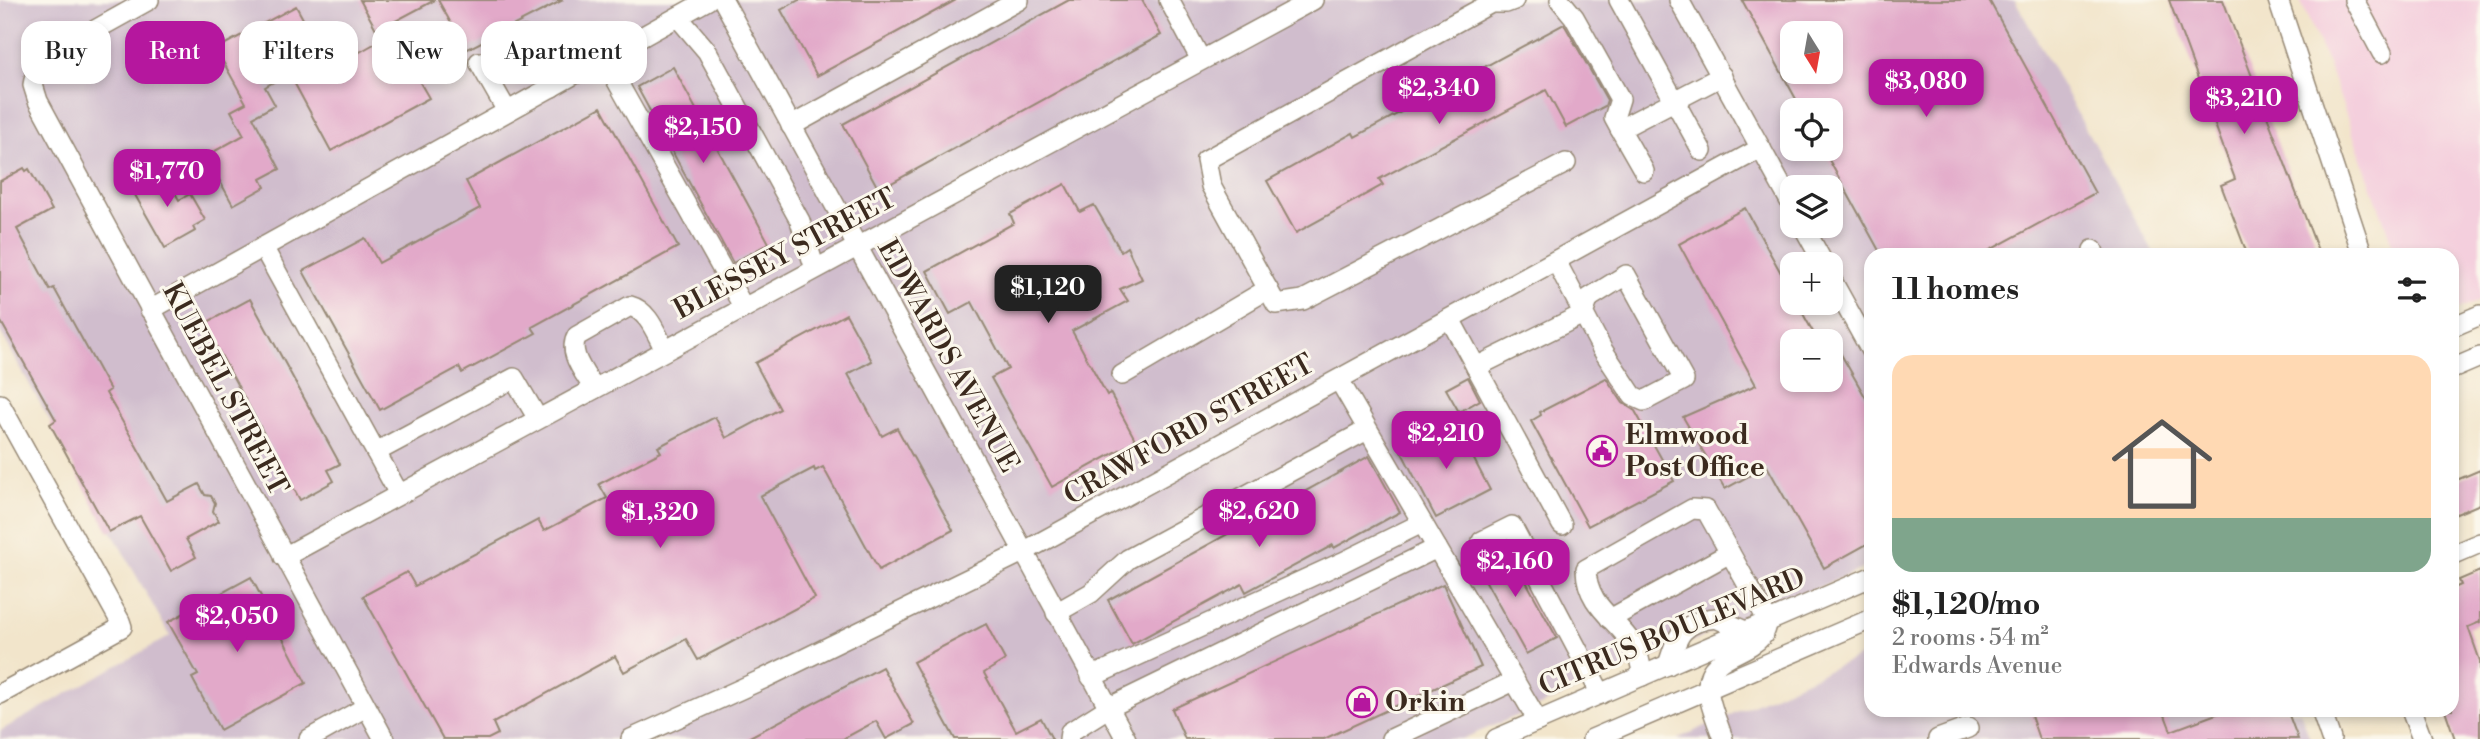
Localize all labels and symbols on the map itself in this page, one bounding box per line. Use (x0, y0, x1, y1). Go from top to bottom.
north arrow (1780, 21, 1843, 84)
pin: $3,080 (1869, 60, 1983, 119)
pin: $2,340 (1382, 66, 1496, 126)
pin: $3,210 (2187, 76, 2301, 136)
pin: $2,150 (646, 106, 760, 165)
pin: $1,770 (110, 150, 224, 209)
street label: BLESSEY STREET (667, 181, 902, 328)
street label: EDWARDS AVENUE (869, 233, 1027, 479)
pin: $1,120 (991, 266, 1105, 325)
street label: KUEBEL STREET (154, 277, 296, 501)
street label: CRAWFORD STREET (1058, 347, 1320, 513)
pin: $2,210 (1389, 412, 1503, 471)
place label: Elmwood Post Office (1625, 418, 1765, 485)
public building icon: Elmwood Post Office (1585, 434, 1619, 468)
pin: $1,320 (603, 490, 717, 550)
pin: $2,620 (1202, 490, 1316, 549)
pin: $2,160 (1458, 540, 1572, 599)
street label: CITRUS BOULEVARD (1533, 560, 1811, 704)
pin: $2,050 (180, 594, 294, 654)
shop icon: Orkin (1345, 685, 1379, 719)
place label: Orkin (1385, 685, 1465, 720)

